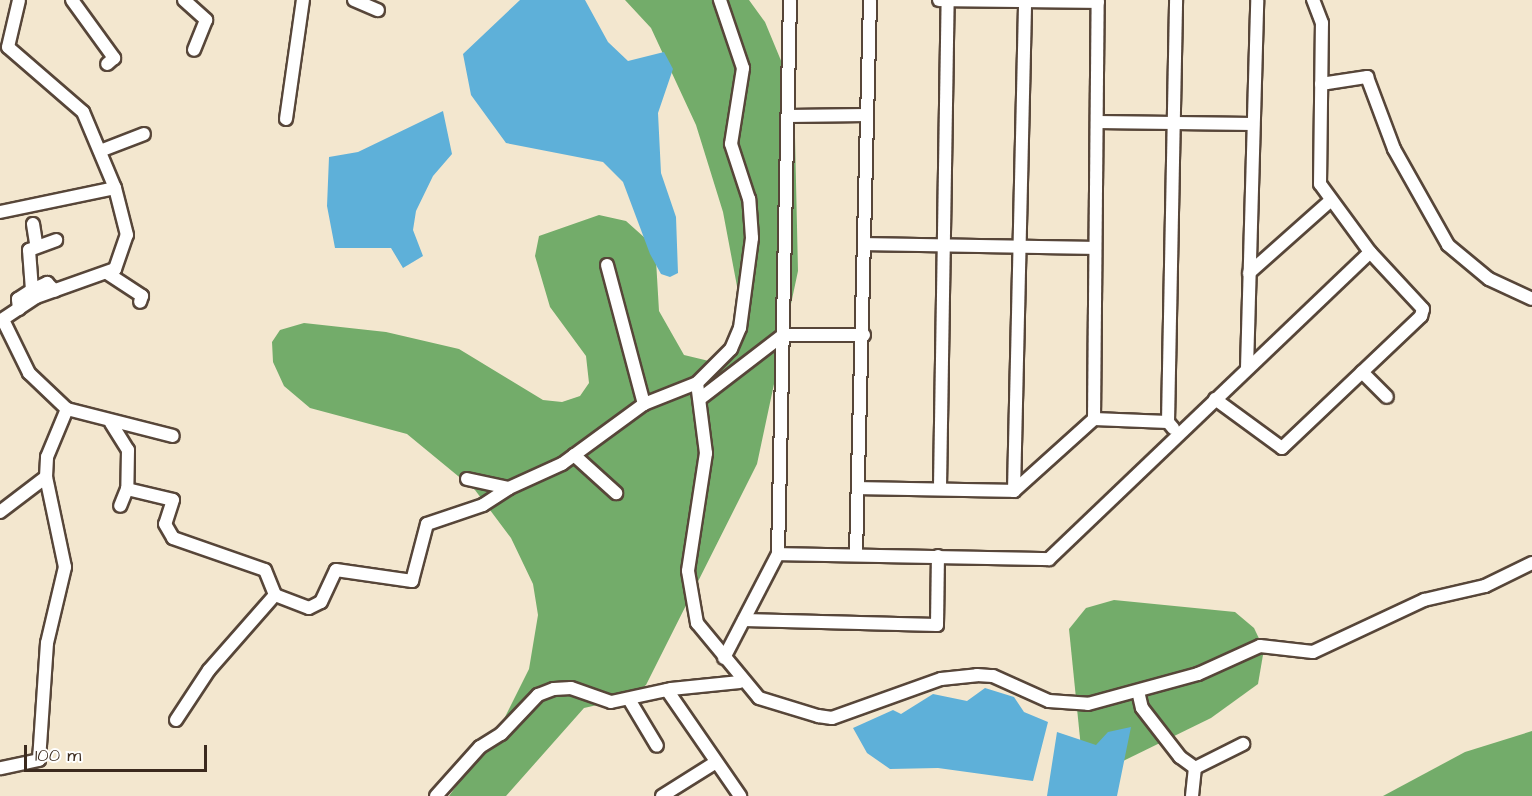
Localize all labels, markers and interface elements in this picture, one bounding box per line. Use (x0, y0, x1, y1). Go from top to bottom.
scale bar (27, 733, 210, 771)
text: 100 m (35, 743, 81, 768)

